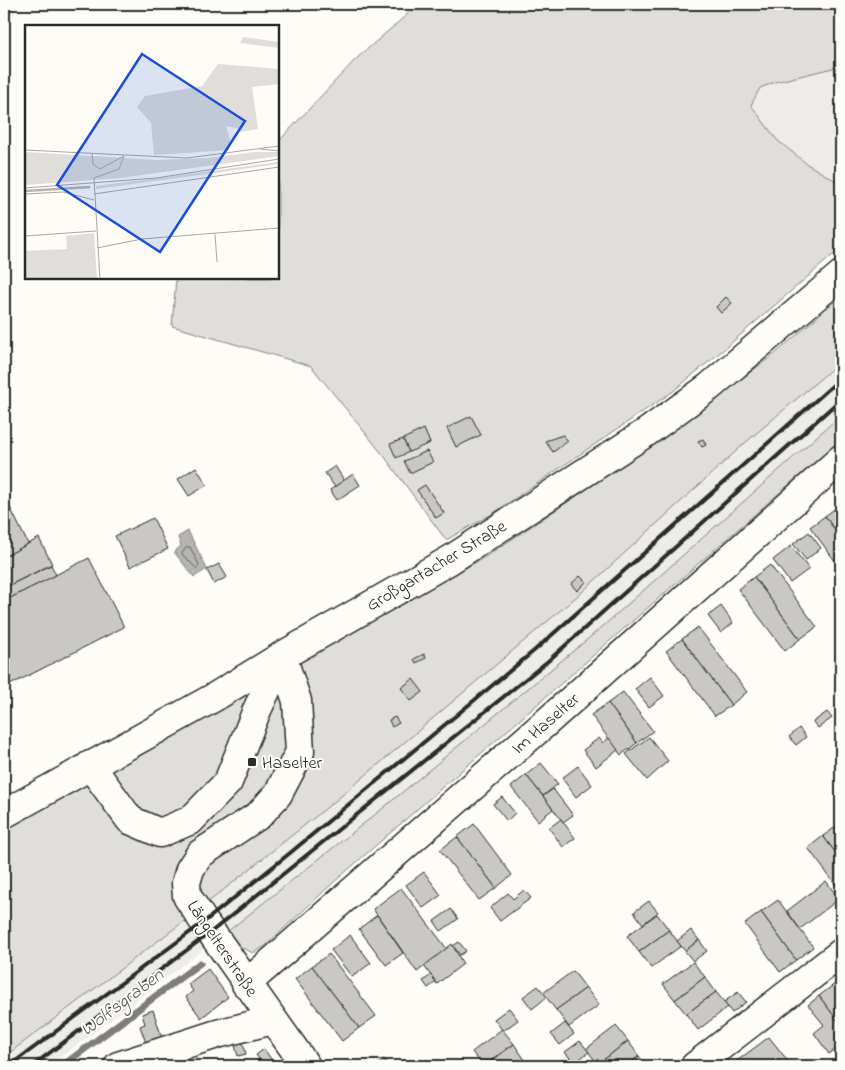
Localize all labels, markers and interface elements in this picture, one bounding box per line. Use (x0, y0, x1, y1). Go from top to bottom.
inset map (25, 25, 279, 279)
street label: Großgartacher Straße (362, 514, 513, 620)
street label: Im Haselter (507, 687, 586, 761)
place label: Haselter (262, 751, 323, 777)
marker: Haselter (246, 756, 258, 768)
street label: Längelterstraße (179, 896, 264, 1004)
water label: Wolfsgraben (75, 962, 171, 1044)

